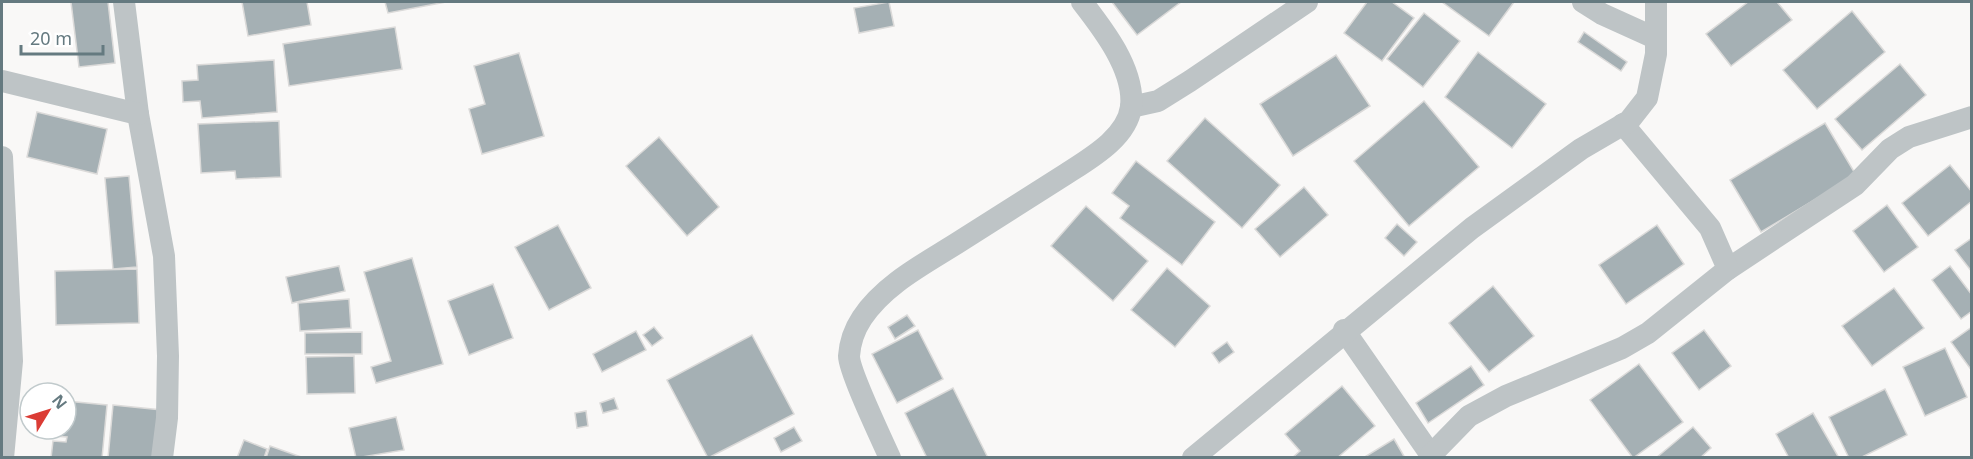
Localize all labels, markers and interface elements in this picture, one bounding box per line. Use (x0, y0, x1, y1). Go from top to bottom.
scale bar (21, 18, 104, 56)
text: 20 m (30, 26, 72, 50)
north arrow (18, 381, 78, 441)
text: N (47, 390, 72, 414)

